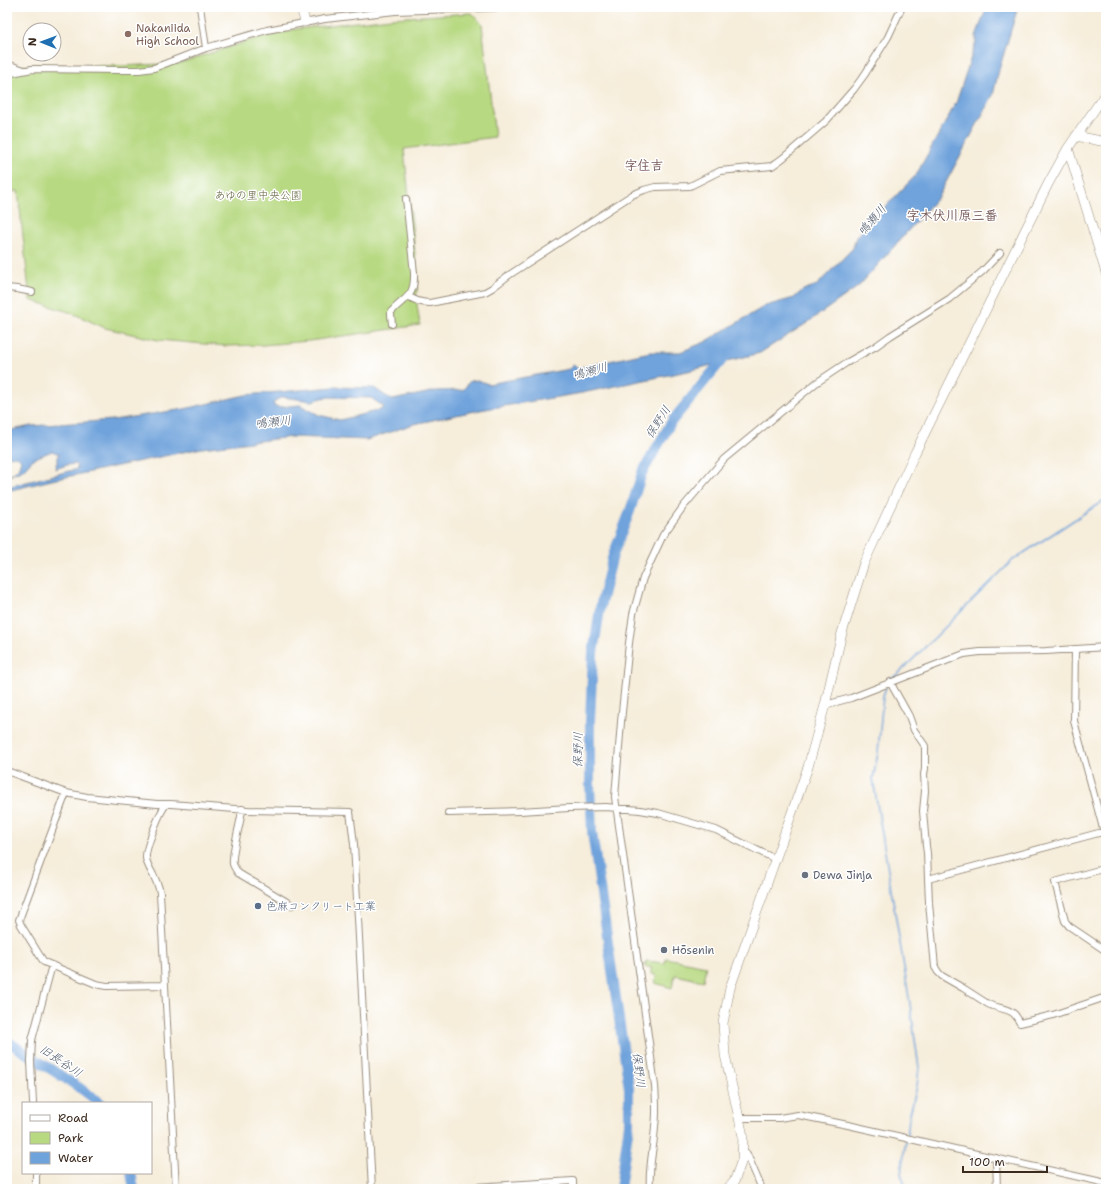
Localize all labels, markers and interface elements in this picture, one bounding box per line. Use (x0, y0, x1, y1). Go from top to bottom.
place label: Nakaniida High School (136, 21, 200, 49)
north arrow (22, 22, 62, 62)
marker: Nakaniida High School (123, 29, 133, 39)
text: N (25, 37, 40, 46)
district label: 字住吉 (624, 157, 664, 174)
park label: あゆの里中央公園 (214, 188, 302, 203)
water label: 鳴瀬川 (854, 201, 890, 239)
district label: 字木伏川原三番 (906, 207, 998, 224)
water label: 鳴瀬川 (571, 359, 609, 383)
water label: 保野川 (641, 403, 675, 441)
water label: 鳴瀬川 (254, 412, 292, 432)
water label: 保野川 (570, 732, 586, 768)
place label: Dewa Jinja (813, 868, 872, 883)
marker: Dewa Jinja (800, 870, 810, 880)
place label: 色麻コンクリート工業 (266, 899, 376, 914)
marker: 色麻コンクリート工業 (253, 901, 263, 911)
place label: Hōsenin (672, 943, 715, 958)
marker: Hōsenin (659, 945, 669, 955)
water label: 旧長谷川 (37, 1041, 85, 1081)
water label: 保野川 (629, 1051, 649, 1089)
legend (22, 1102, 152, 1174)
text: Road (58, 1110, 89, 1126)
text: Park (58, 1130, 84, 1146)
scale bar (963, 1148, 1047, 1174)
text: Water (58, 1150, 94, 1166)
text: 100 m (969, 1154, 1005, 1170)

